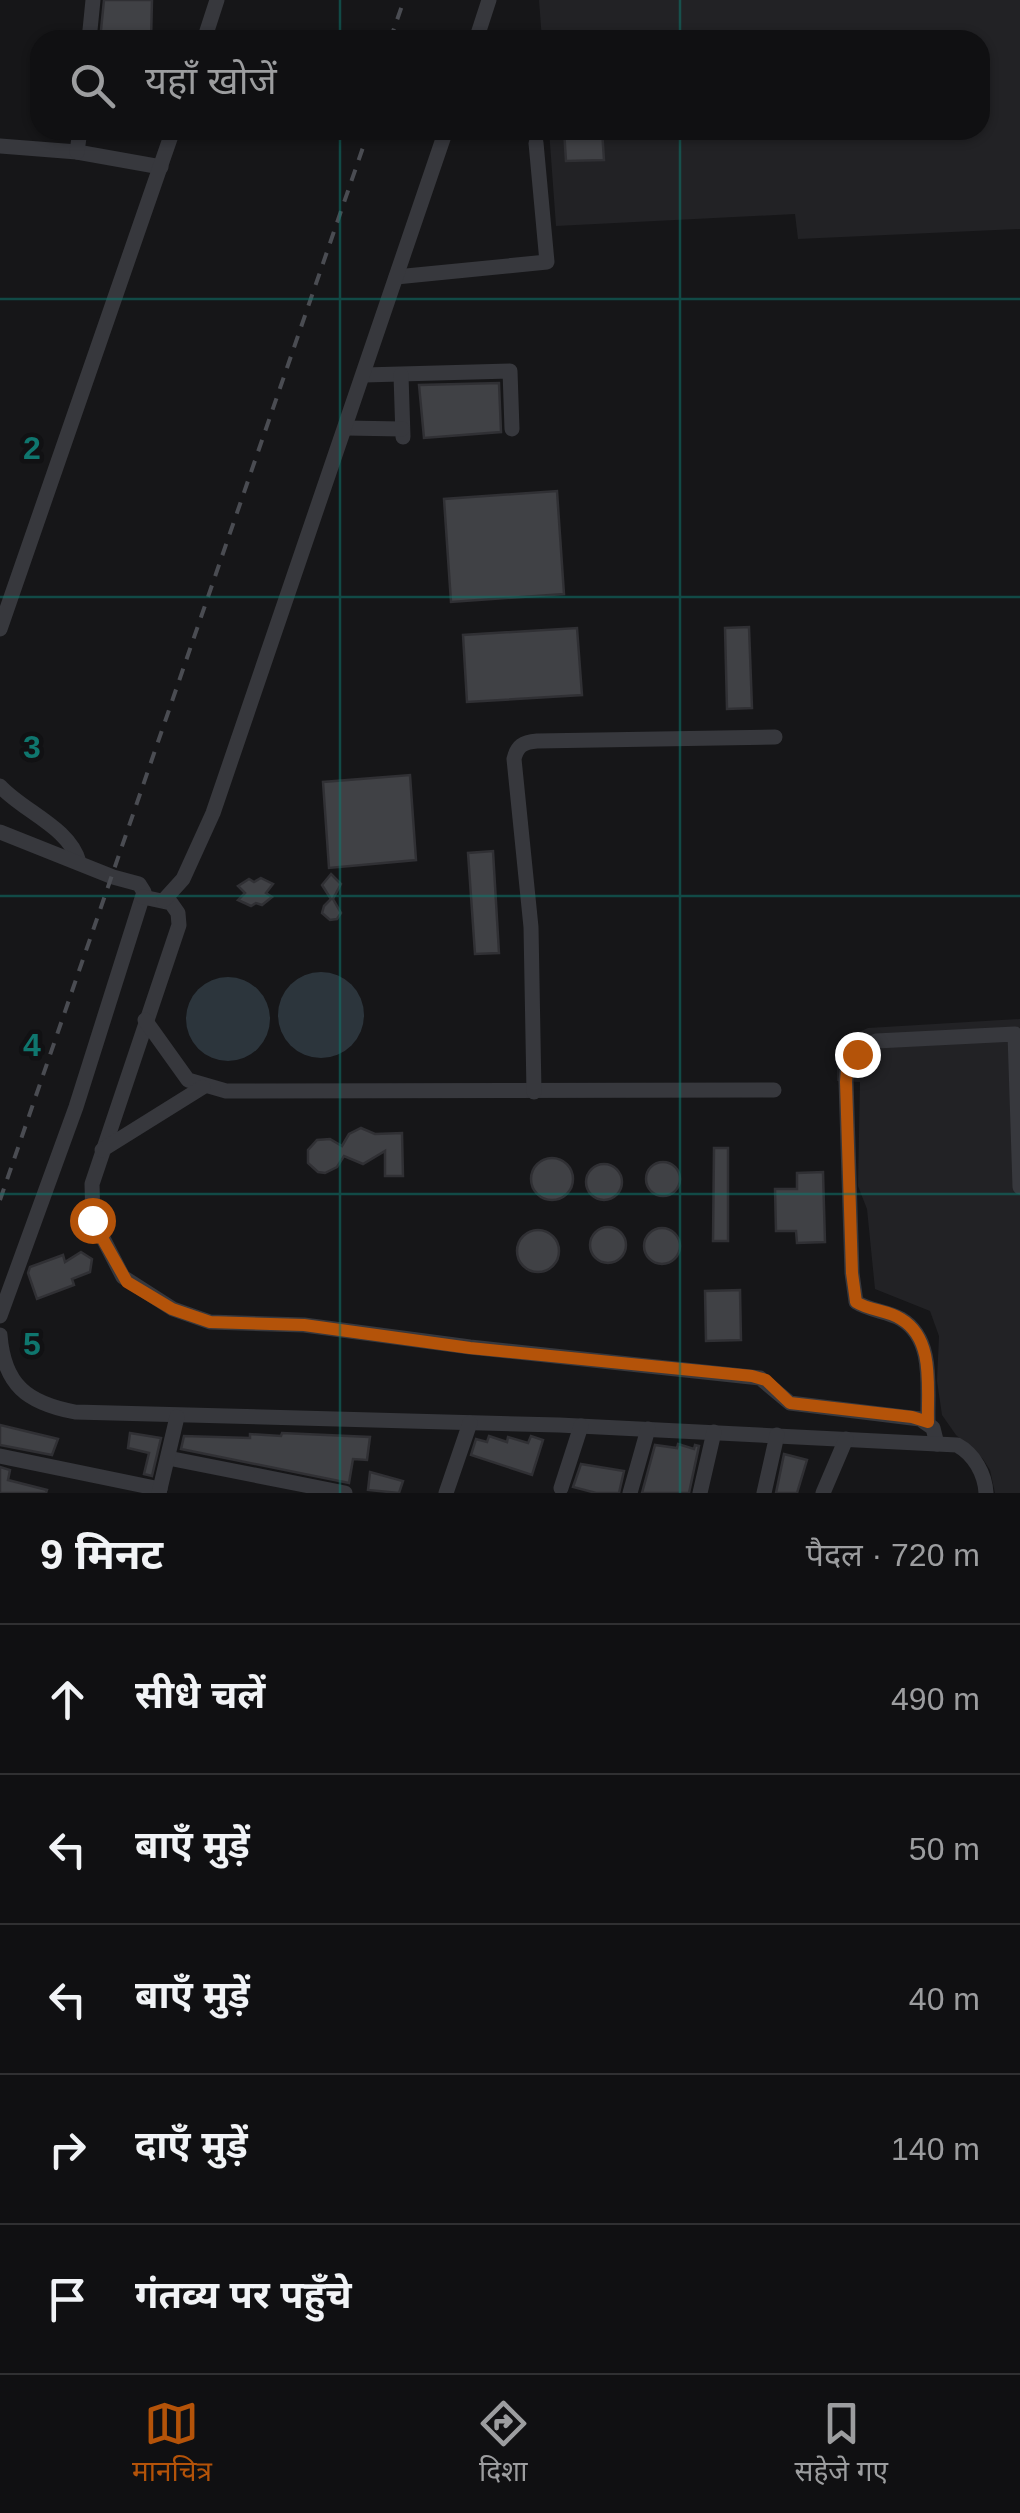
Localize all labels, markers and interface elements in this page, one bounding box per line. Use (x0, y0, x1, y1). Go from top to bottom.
search box (30, 30, 990, 140)
icon: search (65, 58, 120, 113)
text: यहाँ खोजें (145, 60, 277, 102)
text: 2 (23, 430, 41, 466)
text: 3 (23, 729, 41, 765)
text: 4 (23, 1027, 41, 1063)
route end (835, 1032, 881, 1078)
route start (70, 1198, 116, 1244)
text: 5 (23, 1326, 41, 1362)
text: 9 मिनट (40, 1531, 163, 1578)
text: पैदल · 720 m (806, 1537, 980, 1573)
icon: ahead (40, 1672, 95, 1727)
text: सीधे चलें (135, 1674, 265, 1716)
text: 490 m (891, 1681, 980, 1717)
icon: left (40, 1822, 95, 1877)
text: बाएँ मुड़ें (135, 1824, 250, 1866)
text: 50 m (909, 1831, 980, 1867)
icon: left (40, 1972, 95, 2027)
text: बाएँ मुड़ें (135, 1974, 250, 2016)
text: 40 m (909, 1981, 980, 2017)
icon: right (40, 2122, 95, 2177)
text: दाएँ मुड़ें (135, 2124, 248, 2166)
text: 140 m (891, 2131, 980, 2167)
icon: arrive (40, 2272, 95, 2327)
text: गंतव्य पर पहुँचे (135, 2274, 351, 2316)
tab: मानचित्र (132, 2396, 212, 2492)
tab: दिशा (476, 2396, 531, 2492)
tab: सहेजे गए (794, 2396, 888, 2492)

